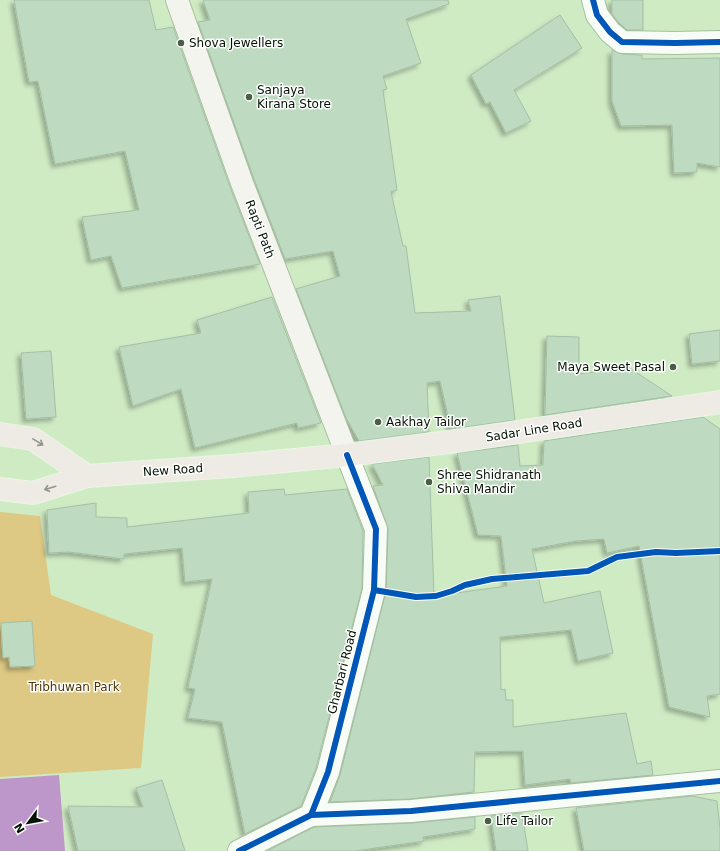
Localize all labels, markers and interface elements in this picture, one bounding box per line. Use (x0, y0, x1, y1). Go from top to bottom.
place label: Shova Jewellers (189, 36, 283, 50)
marker: Shova Jewellers (176, 38, 186, 48)
place label: Sanjaya Kirana Store (257, 83, 331, 111)
marker: Sanjaya Kirana Store (244, 92, 254, 102)
street label: Rapti Path (242, 198, 278, 260)
place label: Maya Sweet Pasal (557, 360, 665, 374)
marker: Maya Sweet Pasal (668, 362, 678, 372)
place label: Aakhay Tailor (386, 415, 466, 429)
street label: Sadar Line Road (485, 415, 583, 445)
marker: Aakhay Tailor (373, 417, 383, 427)
one-way arrow (32, 438, 43, 447)
street label: New Road (143, 461, 203, 479)
place label: Shree Shidranath Shiva Mandir (437, 468, 541, 496)
marker: Shree Shidranath Shiva Mandir (424, 477, 434, 487)
one-way arrow (44, 485, 57, 492)
street label: Gharbari Road (325, 628, 359, 716)
park label: Tribhuwan Park (27, 680, 120, 694)
north arrow (8, 803, 48, 843)
place label: Life Tailor (496, 814, 553, 828)
marker: Life Tailor (483, 816, 493, 826)
text: N (12, 821, 28, 835)

